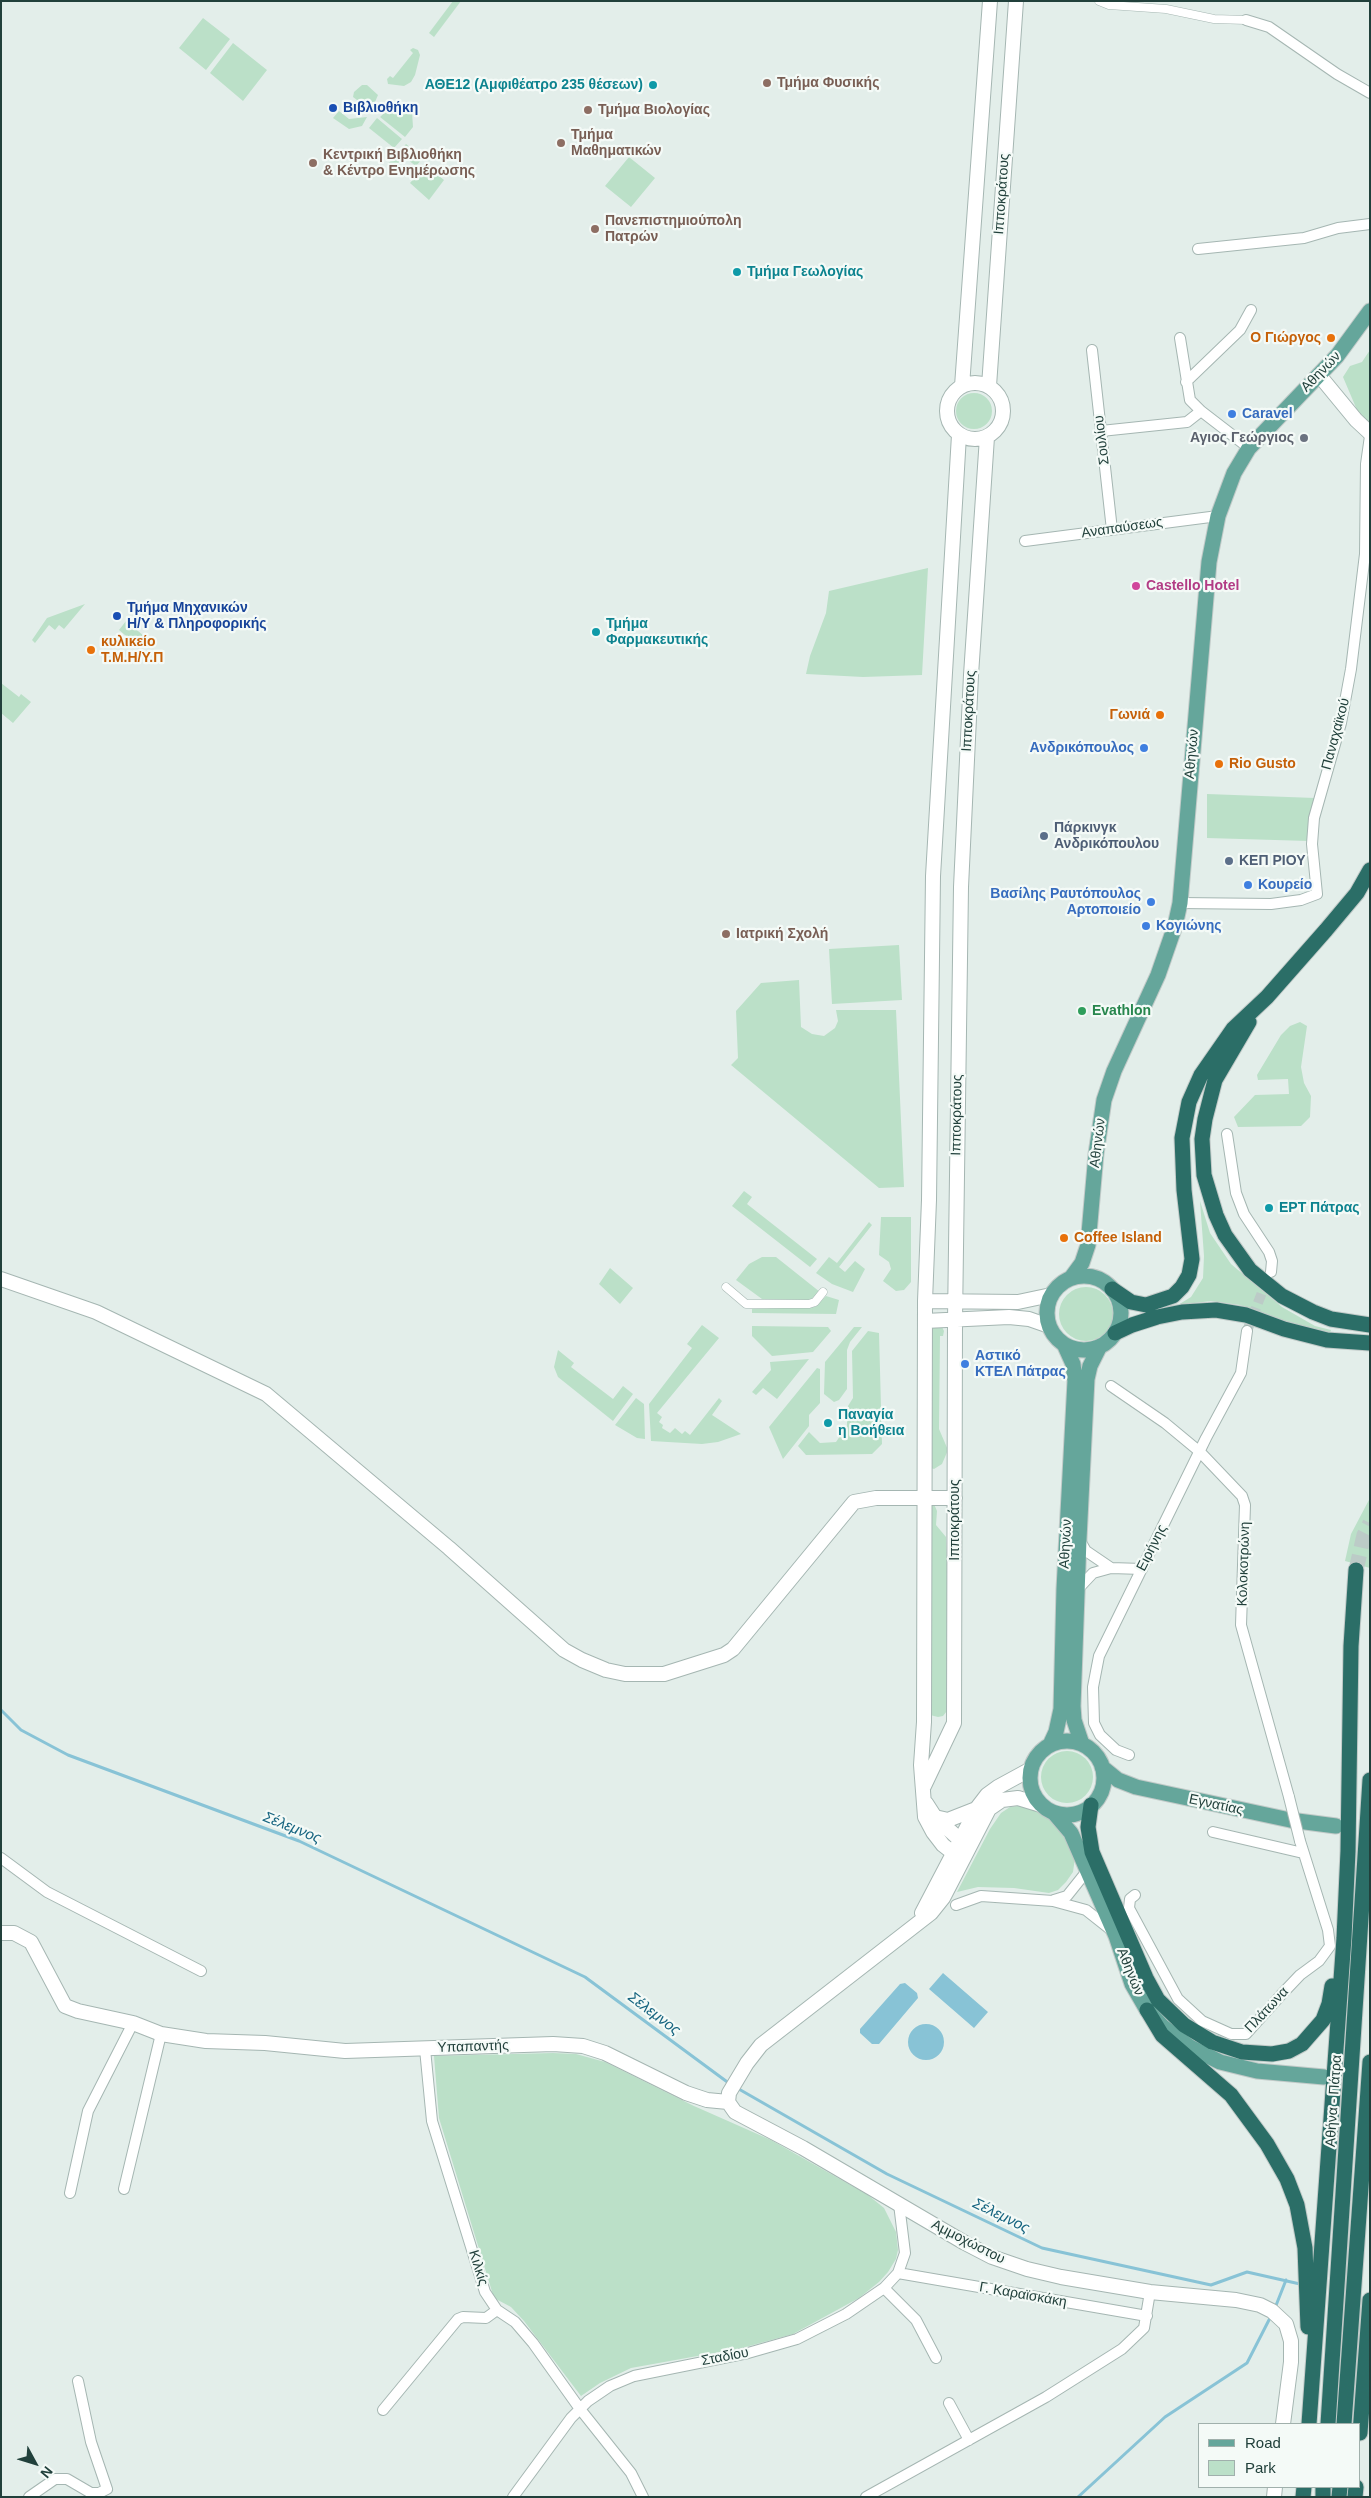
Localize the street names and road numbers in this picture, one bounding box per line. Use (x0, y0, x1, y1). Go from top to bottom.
street label: Ιπποκράτους (991, 153, 1013, 235)
street label: Αθηνών (1298, 348, 1344, 396)
street label: Σουλίου (1091, 414, 1113, 466)
street label: Αναπαύσεως (1080, 514, 1164, 542)
street label: Ιπποκράτους (958, 670, 980, 752)
street label: Παναχαϊκού (1318, 696, 1354, 772)
street label: Αθηνών (1181, 728, 1203, 780)
street label: Ιπποκράτους (948, 1074, 966, 1156)
street label: Αθηνών (1087, 1117, 1109, 1169)
street label: Ιπποκράτους (947, 1479, 963, 1561)
street label: Αθηνών (1056, 1519, 1076, 1569)
street label: Κολοκοτρώνη (1234, 1521, 1254, 1607)
street label: Ειρήνης (1133, 1522, 1171, 1574)
street label: Εγνατίας (1187, 1791, 1245, 1819)
street label: Αθηνών (1113, 1946, 1147, 1998)
street label: Πλάτωνα (1242, 1984, 1292, 2036)
street label: Υπαπαντής (437, 2037, 509, 2057)
street label: Αθήνα - Πάτρα (1322, 2054, 1346, 2148)
street label: Αμμοχώστου (928, 2216, 1008, 2268)
street label: Κιλκίς (465, 2248, 491, 2288)
street label: Γ. Καραϊσκάκη (978, 2279, 1068, 2311)
street label: Σταδίου (700, 2344, 750, 2370)

